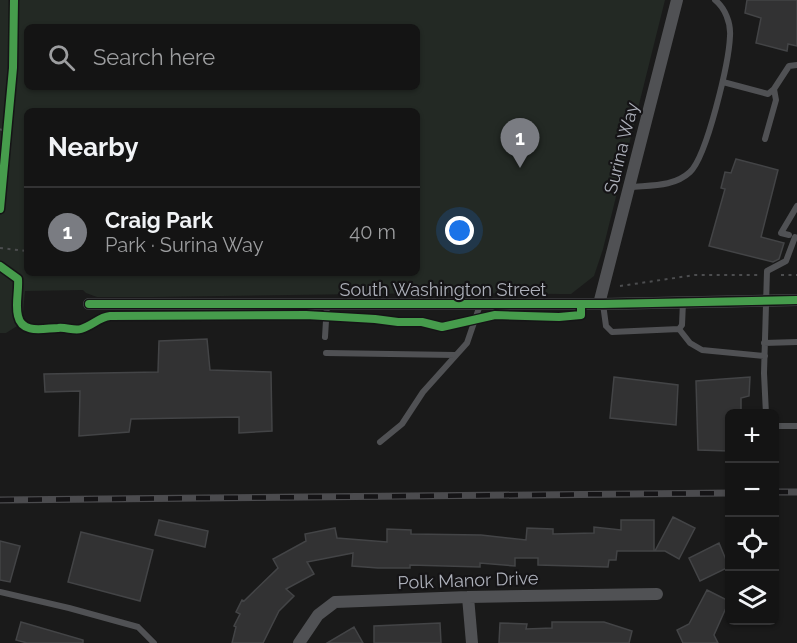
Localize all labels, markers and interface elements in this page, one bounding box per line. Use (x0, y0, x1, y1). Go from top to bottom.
search box (24, 24, 420, 90)
icon: search (45, 41, 78, 74)
text: Search here (93, 44, 215, 70)
street label: Surina Way (600, 100, 643, 196)
pin: 1 (500, 118, 540, 168)
text: Nearby (48, 132, 138, 162)
text: Craig Park (105, 207, 213, 233)
your location (445, 216, 474, 245)
text: 1 (63, 220, 72, 244)
text: 40 m (349, 220, 396, 244)
text: Park · Surina Way (105, 233, 263, 257)
street label: South Washington Street (340, 279, 546, 300)
map controls (725, 409, 779, 625)
button: + (725, 409, 779, 463)
button: − (725, 463, 779, 517)
button: locate (725, 517, 779, 571)
street label: Polk Manor Drive (397, 567, 539, 593)
button: layers (725, 571, 779, 625)

